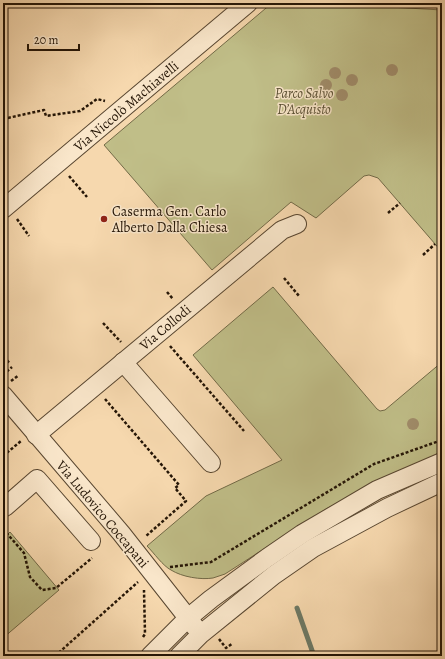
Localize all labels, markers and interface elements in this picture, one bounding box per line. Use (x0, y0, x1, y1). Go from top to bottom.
scale bar (28, 26, 79, 52)
text: 20 m (34, 32, 58, 48)
street label: Via Niccolò Machiavelli (69, 57, 183, 157)
park label: Parco Salvo D’Acquisto (275, 84, 334, 119)
place label: Caserma Gen. Carlo Alberto Dalla Chiesa (111, 202, 228, 237)
marker: Caserma Gen. Carlo Alberto Dalla Chiesa (99, 214, 109, 224)
street label: Via Collodi (135, 300, 195, 355)
street label: Via Ludovico Coccapani (51, 456, 153, 572)

